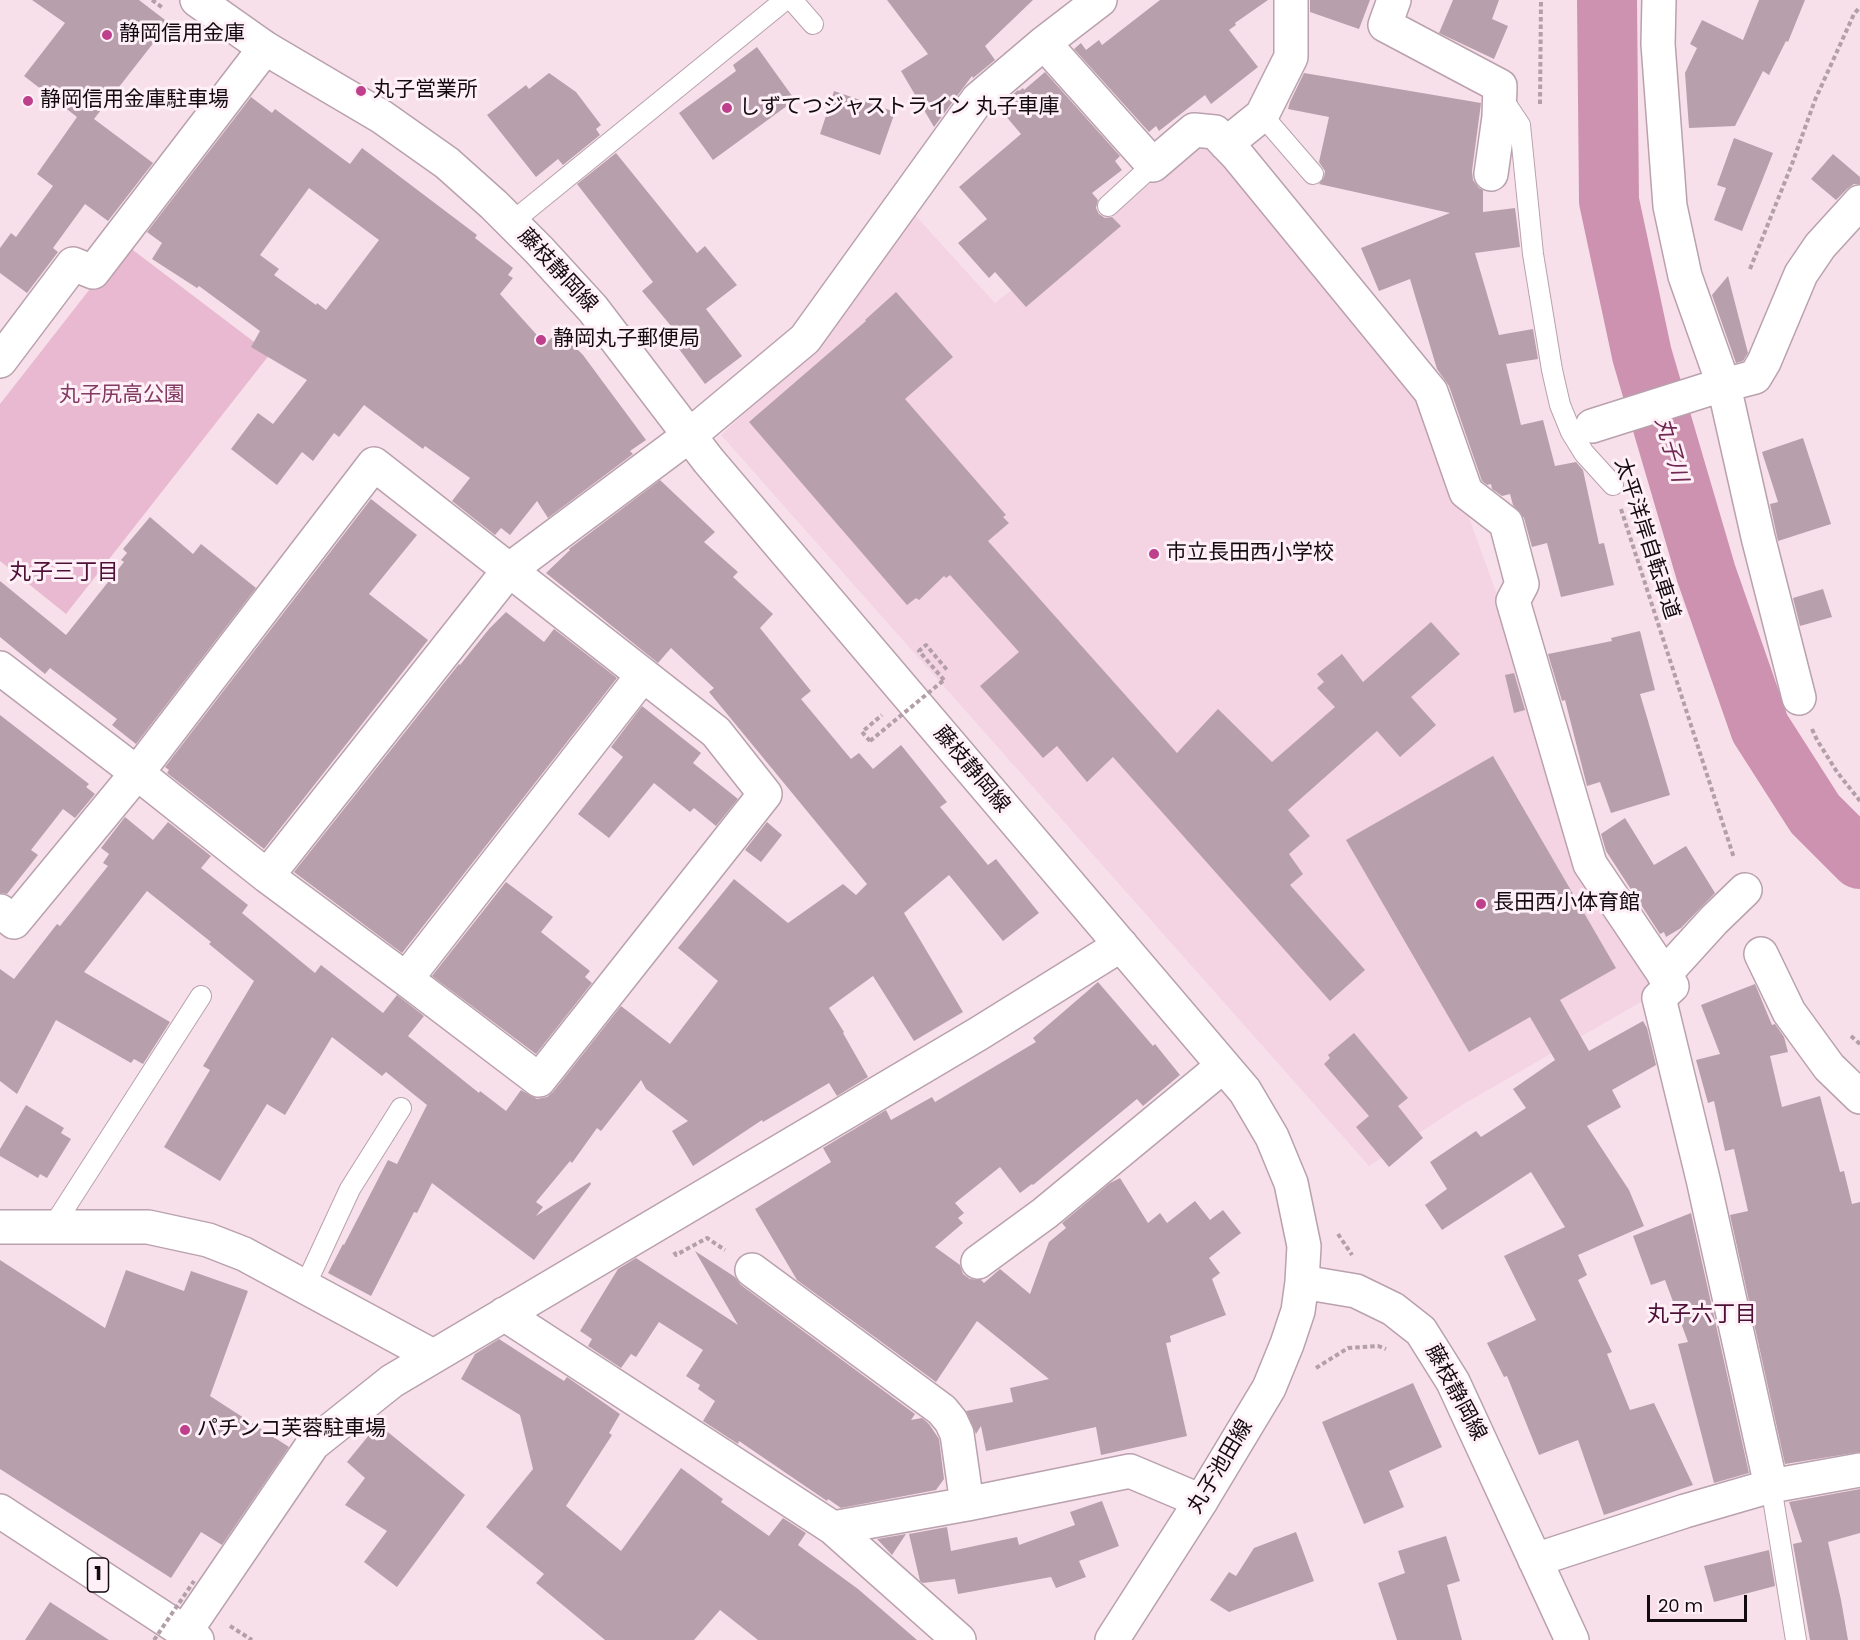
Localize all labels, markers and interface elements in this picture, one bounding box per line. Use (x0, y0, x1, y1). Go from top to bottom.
place label: 静岡信用金庫 (119, 22, 245, 48)
marker: 静岡信用金庫 (100, 28, 114, 42)
place label: 丸子営業所 (373, 78, 478, 104)
marker: 丸子営業所 (354, 84, 368, 98)
place label: 静岡信用金庫駐車場 (40, 88, 229, 114)
marker: 静岡信用金庫駐車場 (21, 94, 35, 108)
place label: しずてつジャストライン 丸子車庫 (739, 95, 1060, 121)
marker: しずてつジャストライン 丸子車庫 (720, 101, 734, 115)
street label: 藤枝静岡線 (512, 224, 602, 318)
place label: 静岡丸子郵便局 (553, 327, 700, 353)
marker: 静岡丸子郵便局 (534, 333, 548, 347)
park label: 丸子尻高公園 (59, 383, 185, 409)
water label: 丸子川 (1648, 415, 1692, 485)
street label: 太平洋岸自転車道 (1608, 455, 1684, 623)
place label: 市立長田西小学校 (1166, 541, 1334, 567)
marker: 市立長田西小学校 (1147, 547, 1161, 561)
district label: 丸子三丁目 (9, 560, 119, 586)
street label: 藤枝静岡線 (928, 722, 1014, 818)
place label: 長田西小体育館 (1493, 891, 1640, 917)
marker: 長田西小体育館 (1474, 897, 1488, 911)
district label: 丸子六丁目 (1647, 1302, 1757, 1328)
street label: 藤枝静岡線 (1419, 1341, 1491, 1445)
street label: 丸子池田線 (1183, 1416, 1259, 1518)
place label: パチンコ芙蓉駐車場 (197, 1417, 386, 1443)
marker: パチンコ芙蓉駐車場 (178, 1423, 192, 1437)
road number: 1 (88, 1558, 108, 1592)
scale bar (1650, 1583, 1750, 1621)
text: 20 m (1658, 1593, 1703, 1618)

